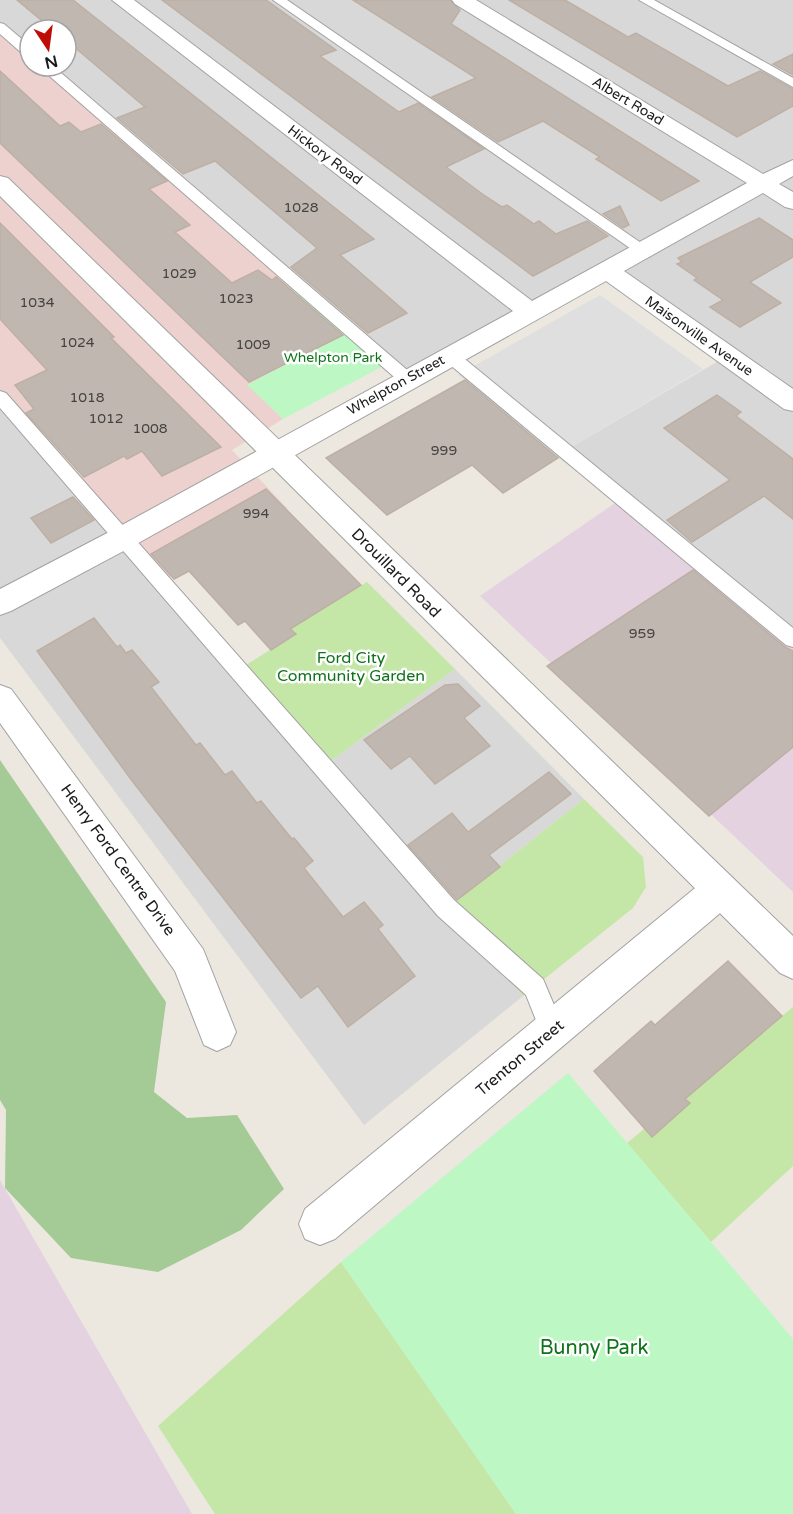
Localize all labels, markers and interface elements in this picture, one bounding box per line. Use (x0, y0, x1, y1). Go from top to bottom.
north arrow (18, 18, 78, 78)
text: N (43, 50, 60, 73)
street label: Albert Road (589, 73, 667, 129)
street label: Hickory Road (284, 121, 366, 189)
house number: 1028 (283, 199, 319, 216)
house number: 1029 (161, 265, 197, 282)
house number: 1023 (218, 290, 254, 307)
street label: Maisonville Avenue (642, 292, 756, 380)
house number: 1034 (19, 294, 55, 311)
house number: 1024 (59, 334, 95, 351)
house number: 1009 (235, 336, 271, 353)
park label: Whelpton Park (284, 349, 383, 366)
street label: Whelpton Street (344, 351, 448, 419)
house number: 1018 (69, 389, 105, 406)
house number: 1012 (88, 410, 124, 427)
house number: 1008 (132, 420, 168, 437)
house number: 999 (431, 442, 457, 459)
house number: 994 (243, 505, 269, 522)
street label: Drouillard Road (347, 524, 445, 622)
house number: 959 (629, 625, 655, 642)
park label: Ford City Community Garden (277, 648, 425, 686)
street label: Henry Ford Centre Drive (56, 780, 180, 940)
street label: Trenton Street (472, 1015, 568, 1101)
park label: Bunny Park (540, 1336, 648, 1360)

